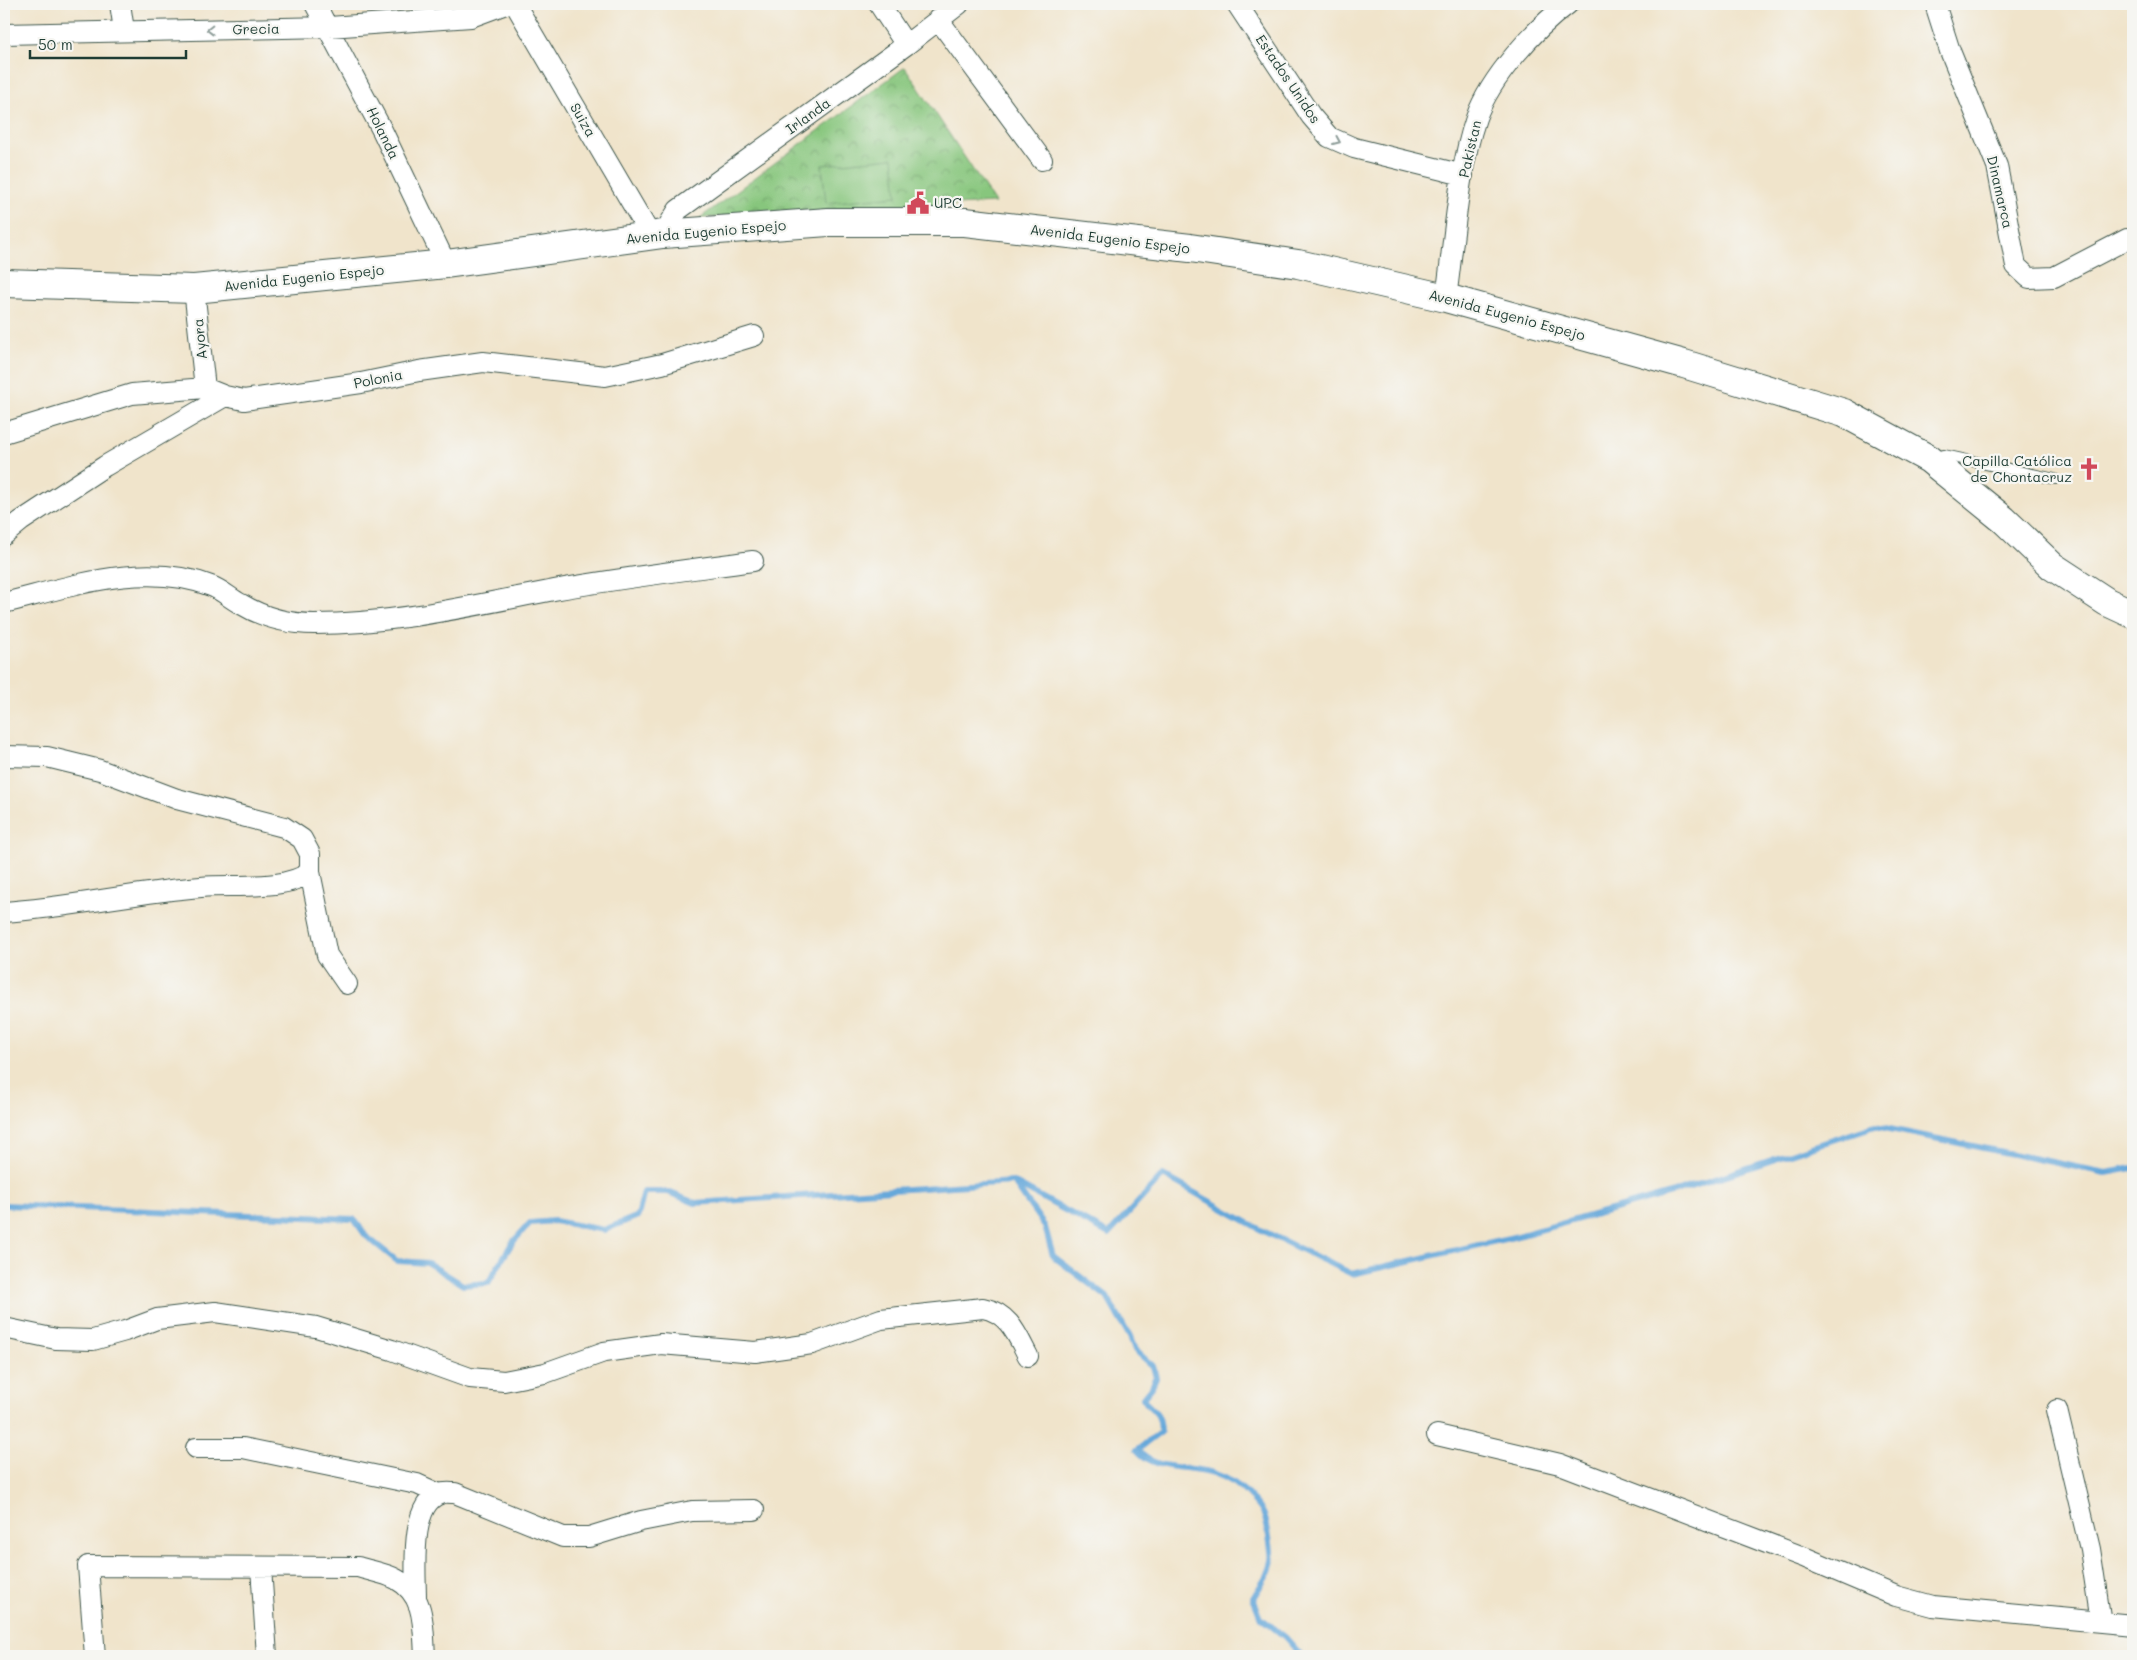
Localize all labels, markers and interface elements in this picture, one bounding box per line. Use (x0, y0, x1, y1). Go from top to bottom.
street label: Grecia (232, 19, 280, 38)
one-way arrow (206, 25, 214, 35)
scale bar (30, 28, 186, 60)
street label: Estados Unidos (1252, 30, 1325, 127)
text: 50 m (38, 34, 73, 54)
street label: Irlanda (782, 93, 834, 138)
street label: Suiza (566, 99, 601, 140)
street label: Holanda (363, 104, 404, 162)
street label: Pakistan (1454, 118, 1485, 179)
one-way arrow (1332, 134, 1341, 145)
street label: Dinamarca (1983, 154, 2018, 230)
public building icon: UPC (905, 190, 931, 216)
place label: UPC (934, 193, 962, 212)
street label: Avenida Eugenio Espejo (625, 215, 787, 248)
street label: Avenida Eugenio Espejo (1029, 219, 1191, 258)
street label: Avenida Eugenio Espejo (223, 260, 385, 295)
street label: Avenida Eugenio Espejo (1427, 285, 1587, 345)
street label: Ayora (188, 318, 211, 360)
street label: Polonia (352, 364, 404, 393)
place label: Capilla Católica de Chontacruz (1962, 451, 2072, 486)
church icon: Capilla Católica de Chontacruz (2076, 456, 2102, 482)

